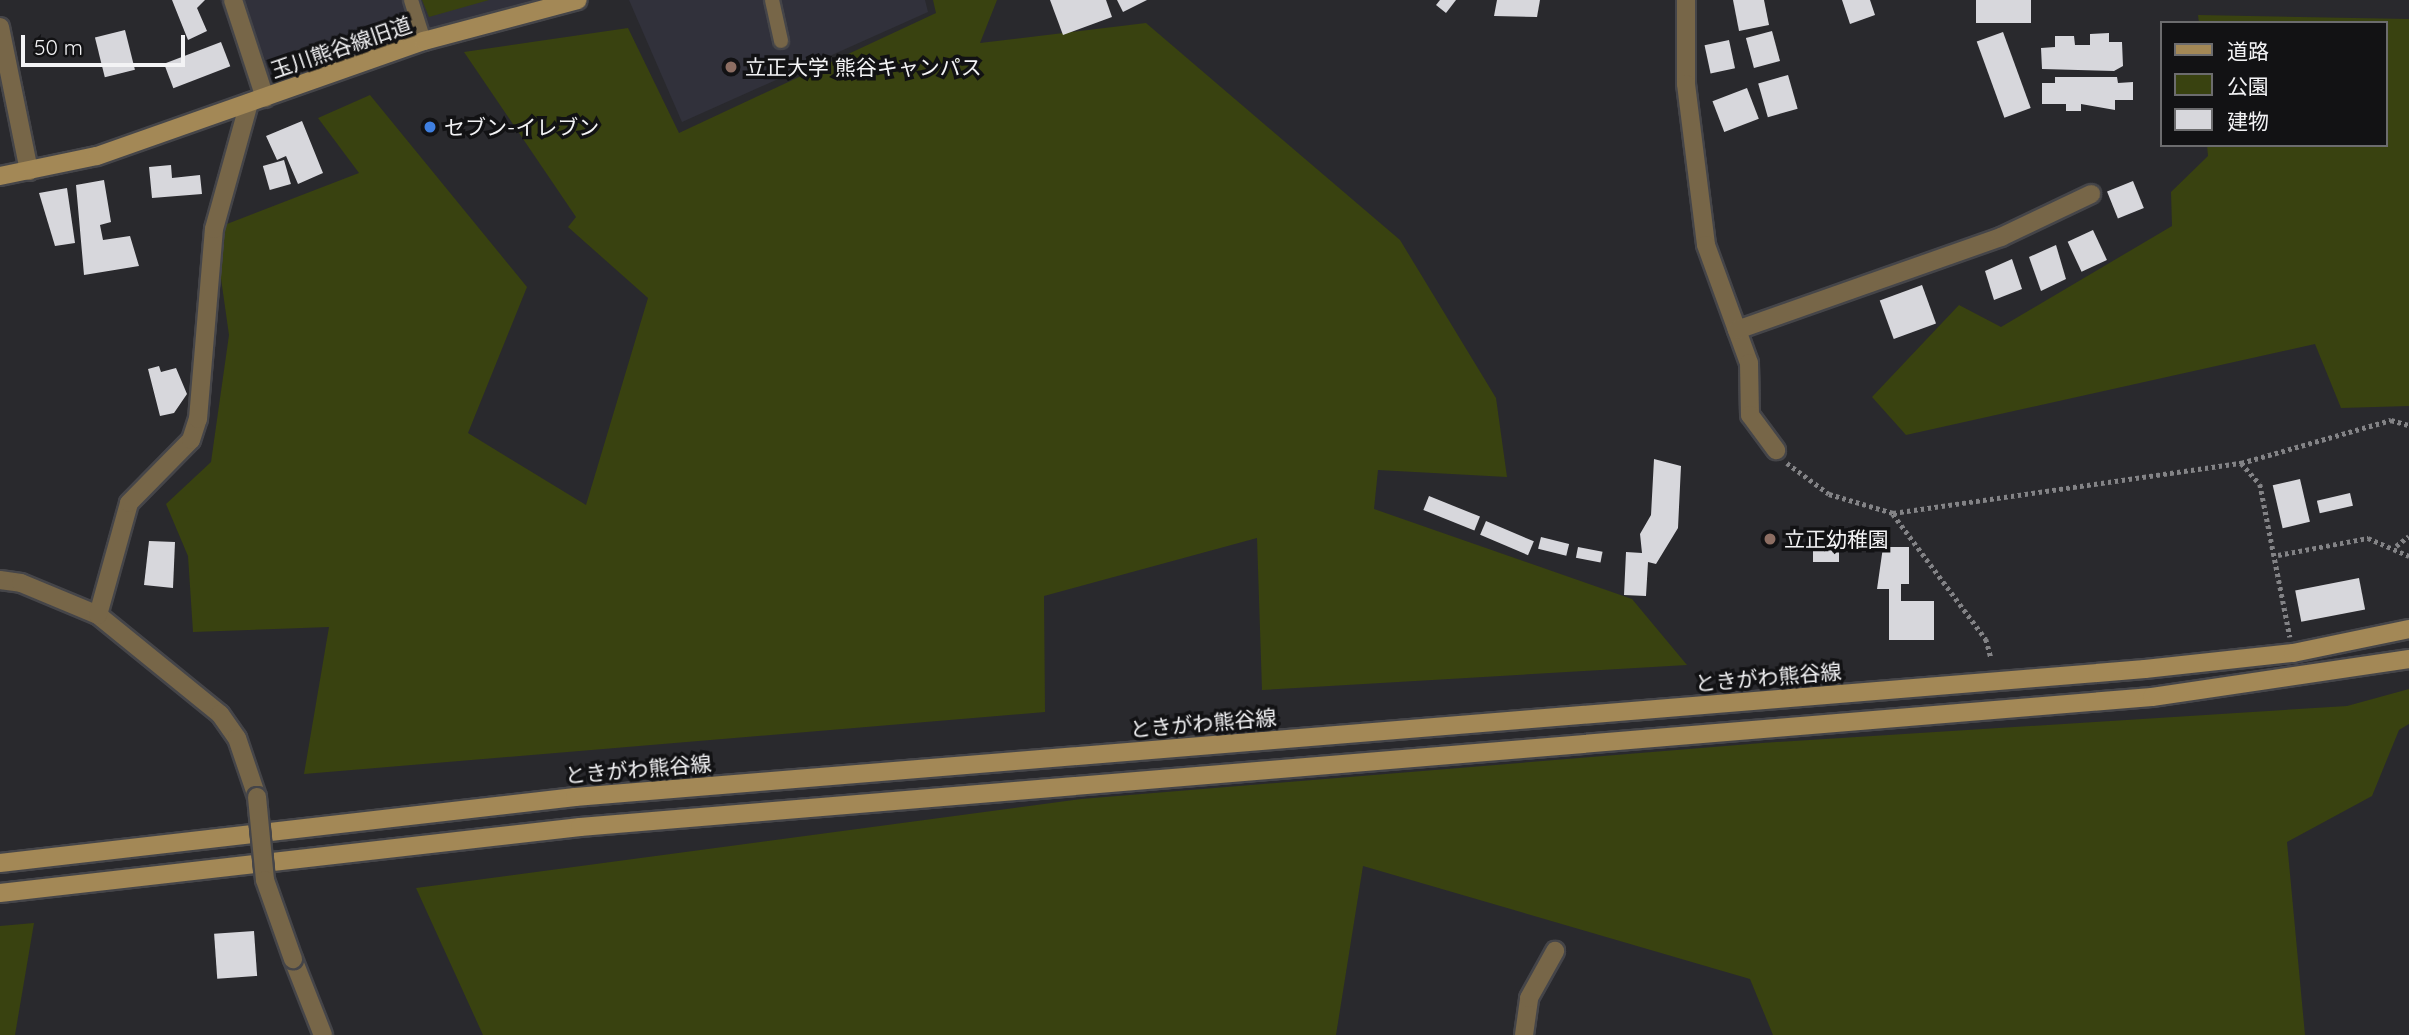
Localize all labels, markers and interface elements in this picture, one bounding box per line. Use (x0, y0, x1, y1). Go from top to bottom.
street label: 玉川熊谷線旧道 (267, 11, 415, 83)
scale bar (24, 21, 189, 65)
legend (2160, 21, 2388, 147)
text: 50 m (34, 34, 83, 60)
text: 道路 (2227, 38, 2269, 64)
place label: 立正大学 熊谷キャンパス (745, 54, 982, 80)
marker: 立正大学 熊谷キャンパス (723, 59, 739, 75)
text: 公園 (2227, 73, 2269, 99)
text: 建物 (2227, 108, 2269, 134)
place label: セブン-イレブン (444, 114, 599, 140)
marker: セブン-イレブン (422, 119, 438, 135)
place label: 立正幼稚園 (1784, 526, 1889, 552)
marker: 立正幼稚園 (1762, 531, 1778, 547)
street label: ときがわ熊谷線 (1694, 658, 1842, 696)
street label: ときがわ熊谷線 (1129, 704, 1277, 742)
street label: ときがわ熊谷線 (564, 750, 712, 788)

